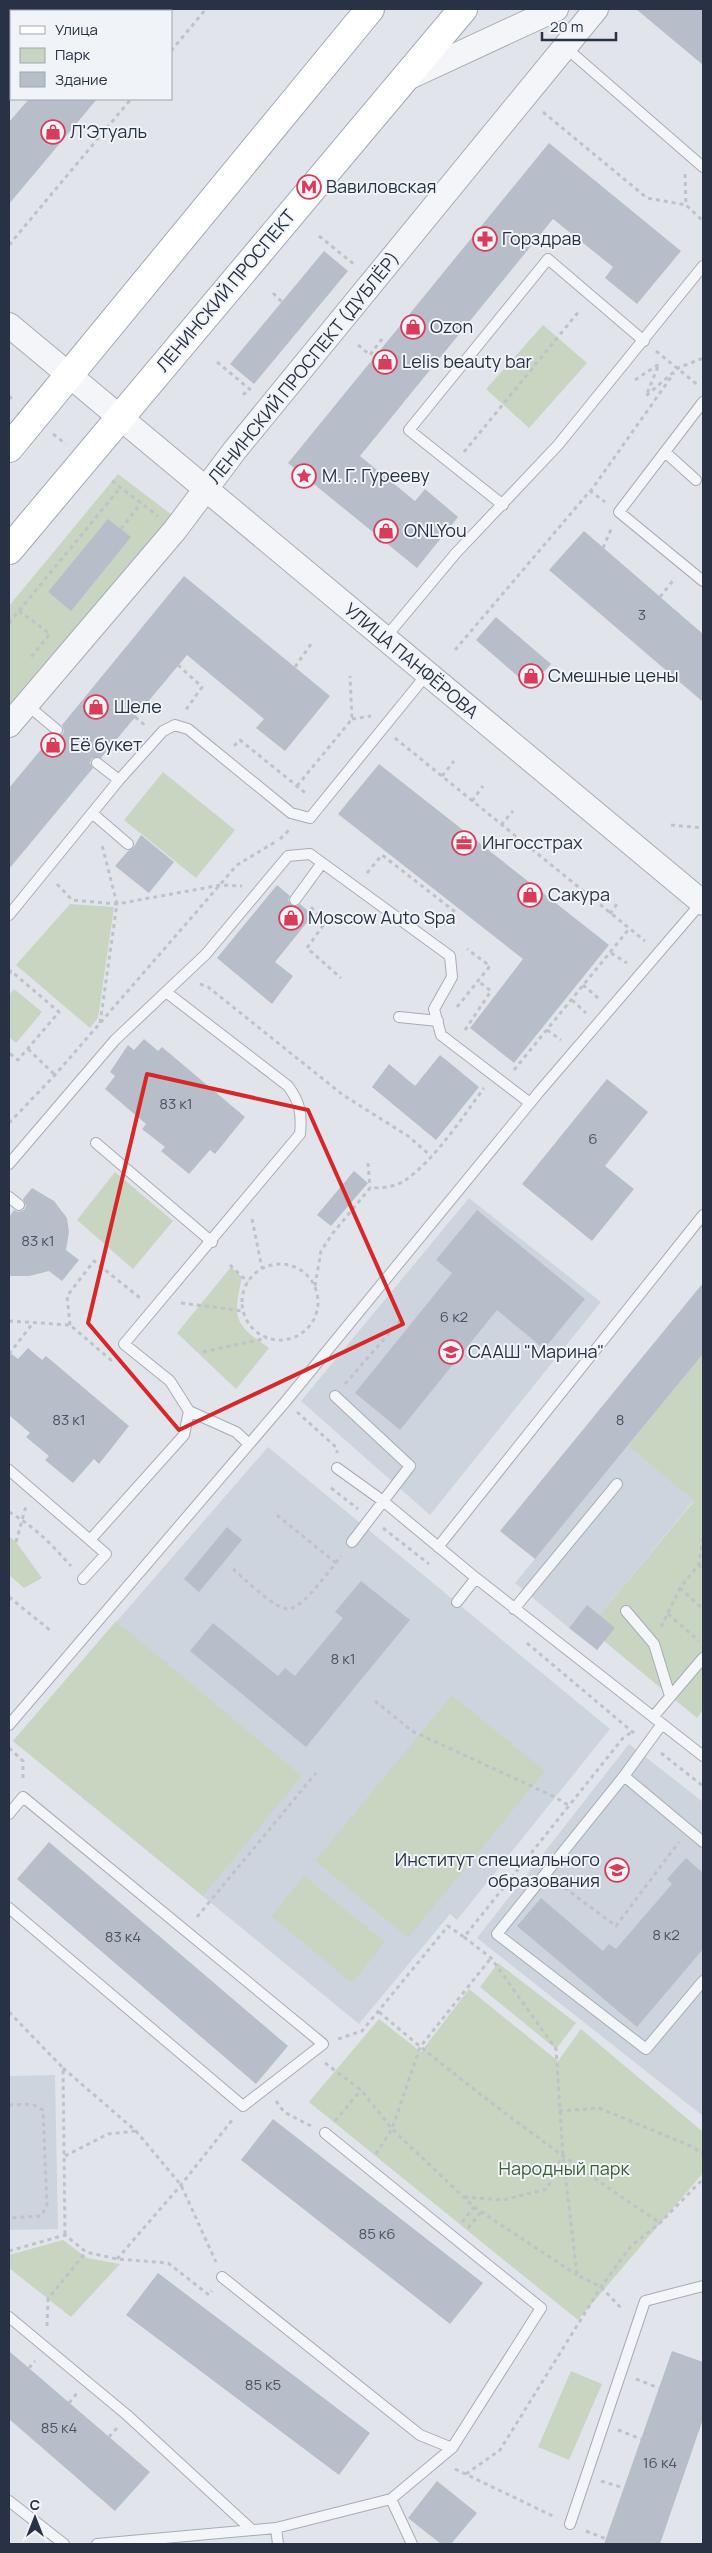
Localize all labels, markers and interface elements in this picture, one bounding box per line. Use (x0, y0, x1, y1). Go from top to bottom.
legend (10, 10, 172, 100)
scale bar (542, 10, 616, 42)
text: 20 m (550, 16, 583, 37)
text: Улица (55, 19, 98, 40)
text: Парк (55, 44, 91, 65)
text: Здание (55, 69, 108, 90)
shop icon: Л'Этуаль (40, 119, 66, 145)
place label: Л'Этуаль (70, 119, 147, 143)
metro station icon: Вавиловская (296, 174, 322, 200)
place label: Вавиловская (326, 174, 436, 198)
street label: ЛЕНИНСКИЙ ПРОСПЕКТ (150, 204, 300, 377)
pharmacy icon: Горздрав (472, 226, 498, 252)
place label: Горздрав (502, 226, 582, 250)
street label: ЛЕНИНСКИЙ ПРОСПЕКТ (ДУБЛЁР) (202, 246, 404, 488)
shop icon: Ozon (400, 314, 426, 340)
place label: Ozon (430, 314, 473, 338)
shop icon: Lelis beauty bar (372, 349, 398, 375)
place label: Lelis beauty bar (402, 349, 533, 373)
place icon: М. Г. Гурееву (291, 463, 317, 489)
place label: М. Г. Гурееву (322, 463, 430, 487)
shop icon: ONLYou (373, 518, 399, 544)
place label: ONLYou (404, 518, 467, 542)
street label: УЛИЦА ПАНФЁРОВА (339, 597, 484, 724)
house number: 3 (638, 604, 646, 625)
shop icon: Смешные цены (518, 663, 544, 689)
place label: Смешные цены (548, 663, 679, 687)
shop icon: Шеле (83, 694, 109, 720)
place label: Шеле (114, 694, 162, 718)
shop icon: Её букет (40, 732, 66, 758)
place label: Её букет (70, 732, 142, 756)
office icon: Ингосстрах (451, 830, 477, 856)
place label: Ингосстрах (482, 830, 583, 854)
shop icon: Сакура (517, 882, 543, 908)
place label: Сакура (548, 882, 610, 906)
shop icon: Moscow Auto Spa (278, 905, 304, 931)
place label: Moscow Auto Spa (308, 905, 455, 929)
house number: 83 к1 (159, 1093, 193, 1114)
house number: 6 (588, 1128, 598, 1149)
house number: 83 к1 (21, 1230, 55, 1251)
house number: 6 к2 (440, 1306, 468, 1327)
school or university icon: СААШ "Марина" (438, 1339, 464, 1365)
place label: СААШ "Марина" (468, 1339, 604, 1363)
house number: 83 к1 (52, 1409, 86, 1430)
house number: 8 (616, 1409, 624, 1430)
house number: 8 к1 (331, 1648, 356, 1669)
place label: Институт специального образования (395, 1847, 600, 1892)
school or university icon: Институт специального образования (604, 1857, 630, 1883)
house number: 8 к2 (652, 1924, 680, 1945)
house number: 83 к4 (105, 1926, 141, 1947)
park label: Народный парк (499, 2156, 630, 2180)
house number: 85 к6 (358, 2223, 396, 2244)
house number: 85 к5 (245, 2374, 281, 2395)
house number: 85 к4 (41, 2417, 77, 2438)
house number: 16 к4 (643, 2452, 677, 2473)
north arrow (10, 2493, 60, 2543)
text: С (30, 2495, 40, 2514)

